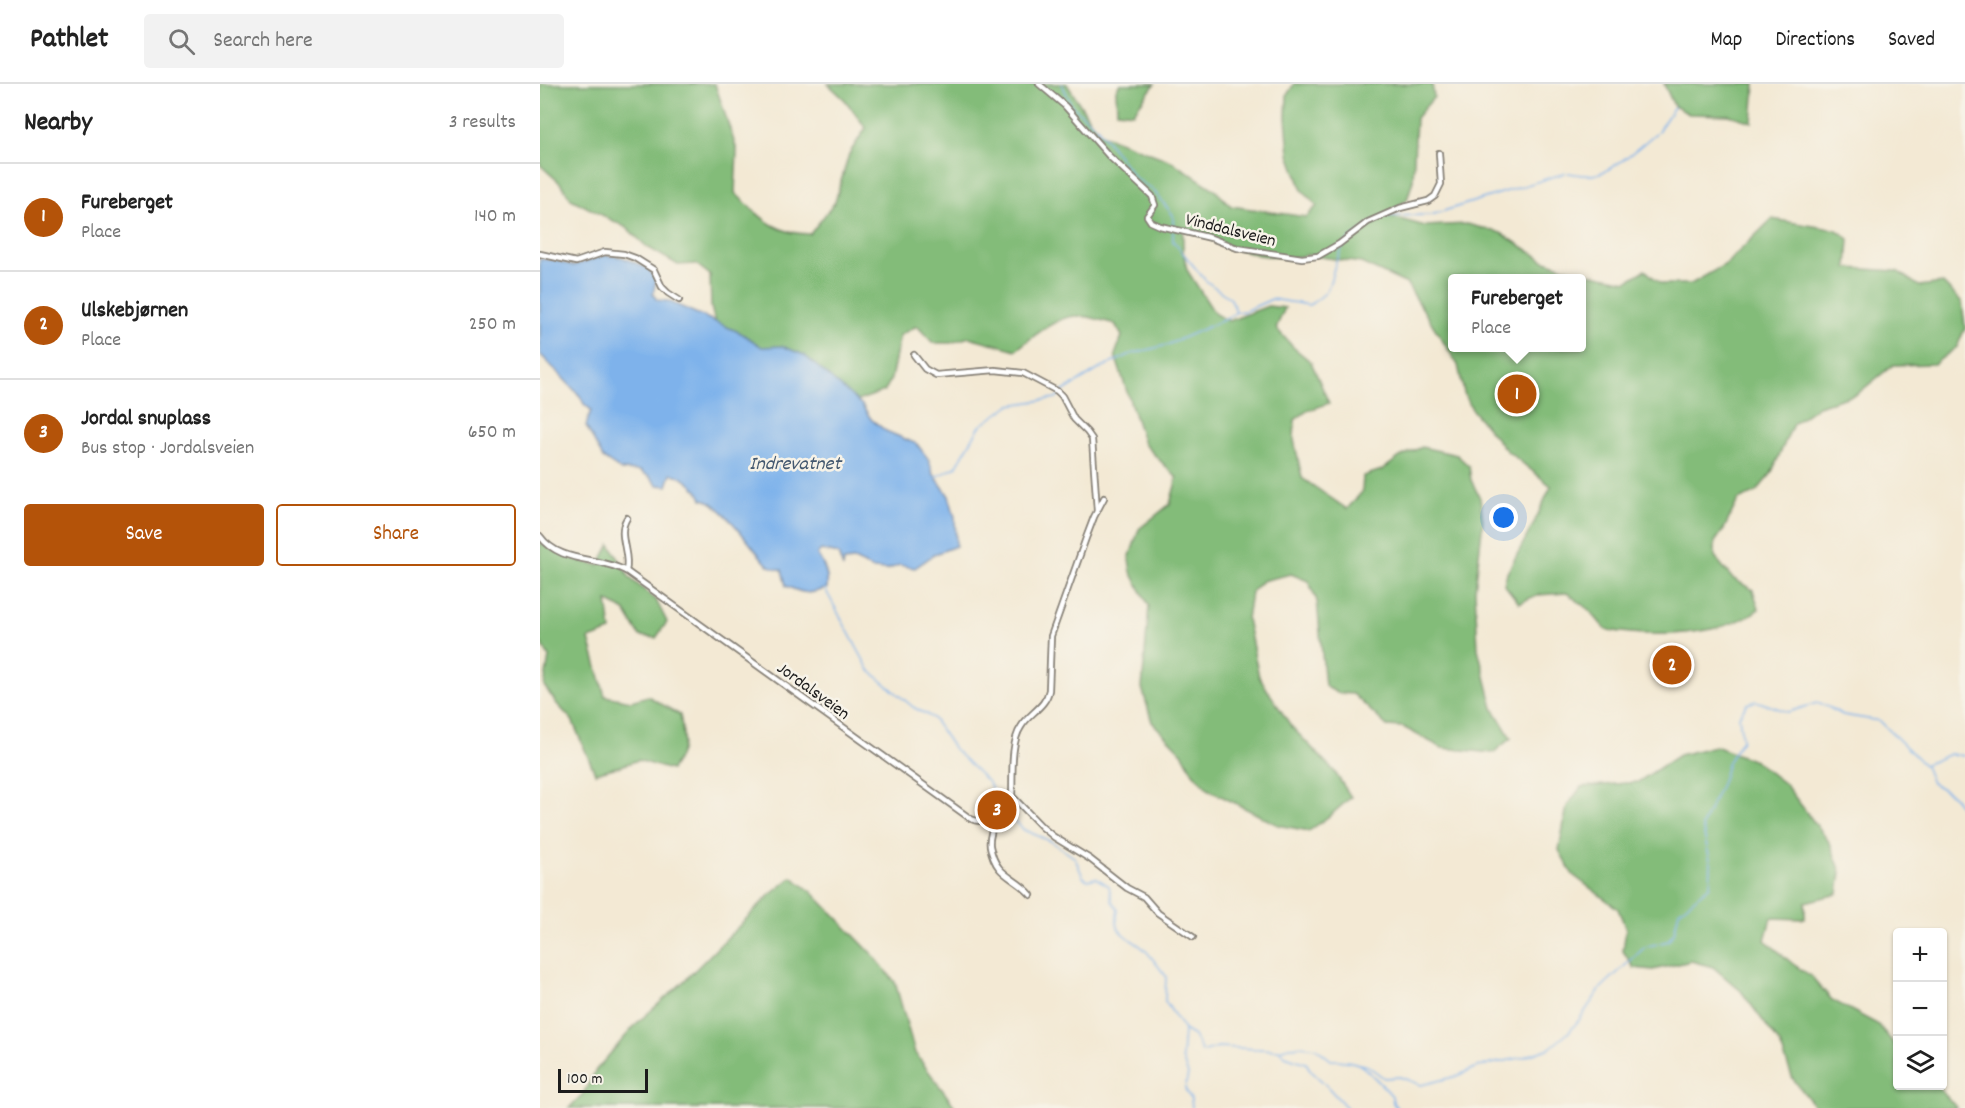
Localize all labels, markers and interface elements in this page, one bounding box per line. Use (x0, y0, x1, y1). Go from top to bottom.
search box (144, 14, 564, 68)
text: Pathlet (30, 21, 108, 61)
icon: search (165, 25, 198, 58)
text: Search here (213, 26, 313, 57)
text: Map (1711, 26, 1742, 56)
text: Directions (1775, 26, 1855, 56)
text: Saved (1888, 26, 1935, 56)
text: Nearby (24, 105, 92, 142)
text: 3 results (449, 109, 516, 137)
text: Fureberget (81, 188, 173, 219)
text: 1 (41, 203, 46, 231)
text: 140 m (474, 203, 516, 231)
street label: Vinddalsveien (1183, 208, 1278, 255)
text: Place (81, 219, 121, 247)
popup (1448, 274, 1586, 352)
text: Fureberget (1471, 284, 1563, 315)
text: Ulskebjørnen (81, 296, 188, 327)
text: 2 (39, 311, 48, 339)
text: 250 m (469, 311, 516, 339)
text: Place (1471, 315, 1511, 343)
text: Place (81, 327, 121, 355)
pin: 1 (1498, 372, 1536, 416)
text: Jordal snuplass (81, 404, 211, 435)
text: 3 (39, 419, 48, 447)
text: 650 m (468, 419, 516, 447)
text: Bus stop · Jordalsveien (81, 435, 254, 463)
water label: Indrevatnet (749, 451, 842, 479)
your location (1489, 503, 1518, 532)
button: Save (24, 504, 264, 566)
button: Share (276, 504, 516, 566)
pin: 2 (1652, 642, 1692, 688)
street label: Jordalsveien (771, 657, 854, 727)
pin: 3 (978, 788, 1016, 832)
map controls (1893, 928, 1947, 1090)
button: + (1893, 928, 1947, 982)
button: − (1893, 982, 1947, 1036)
button: layers (1893, 1036, 1947, 1090)
scale bar (558, 1066, 648, 1094)
text: 100 m (567, 1068, 603, 1091)

